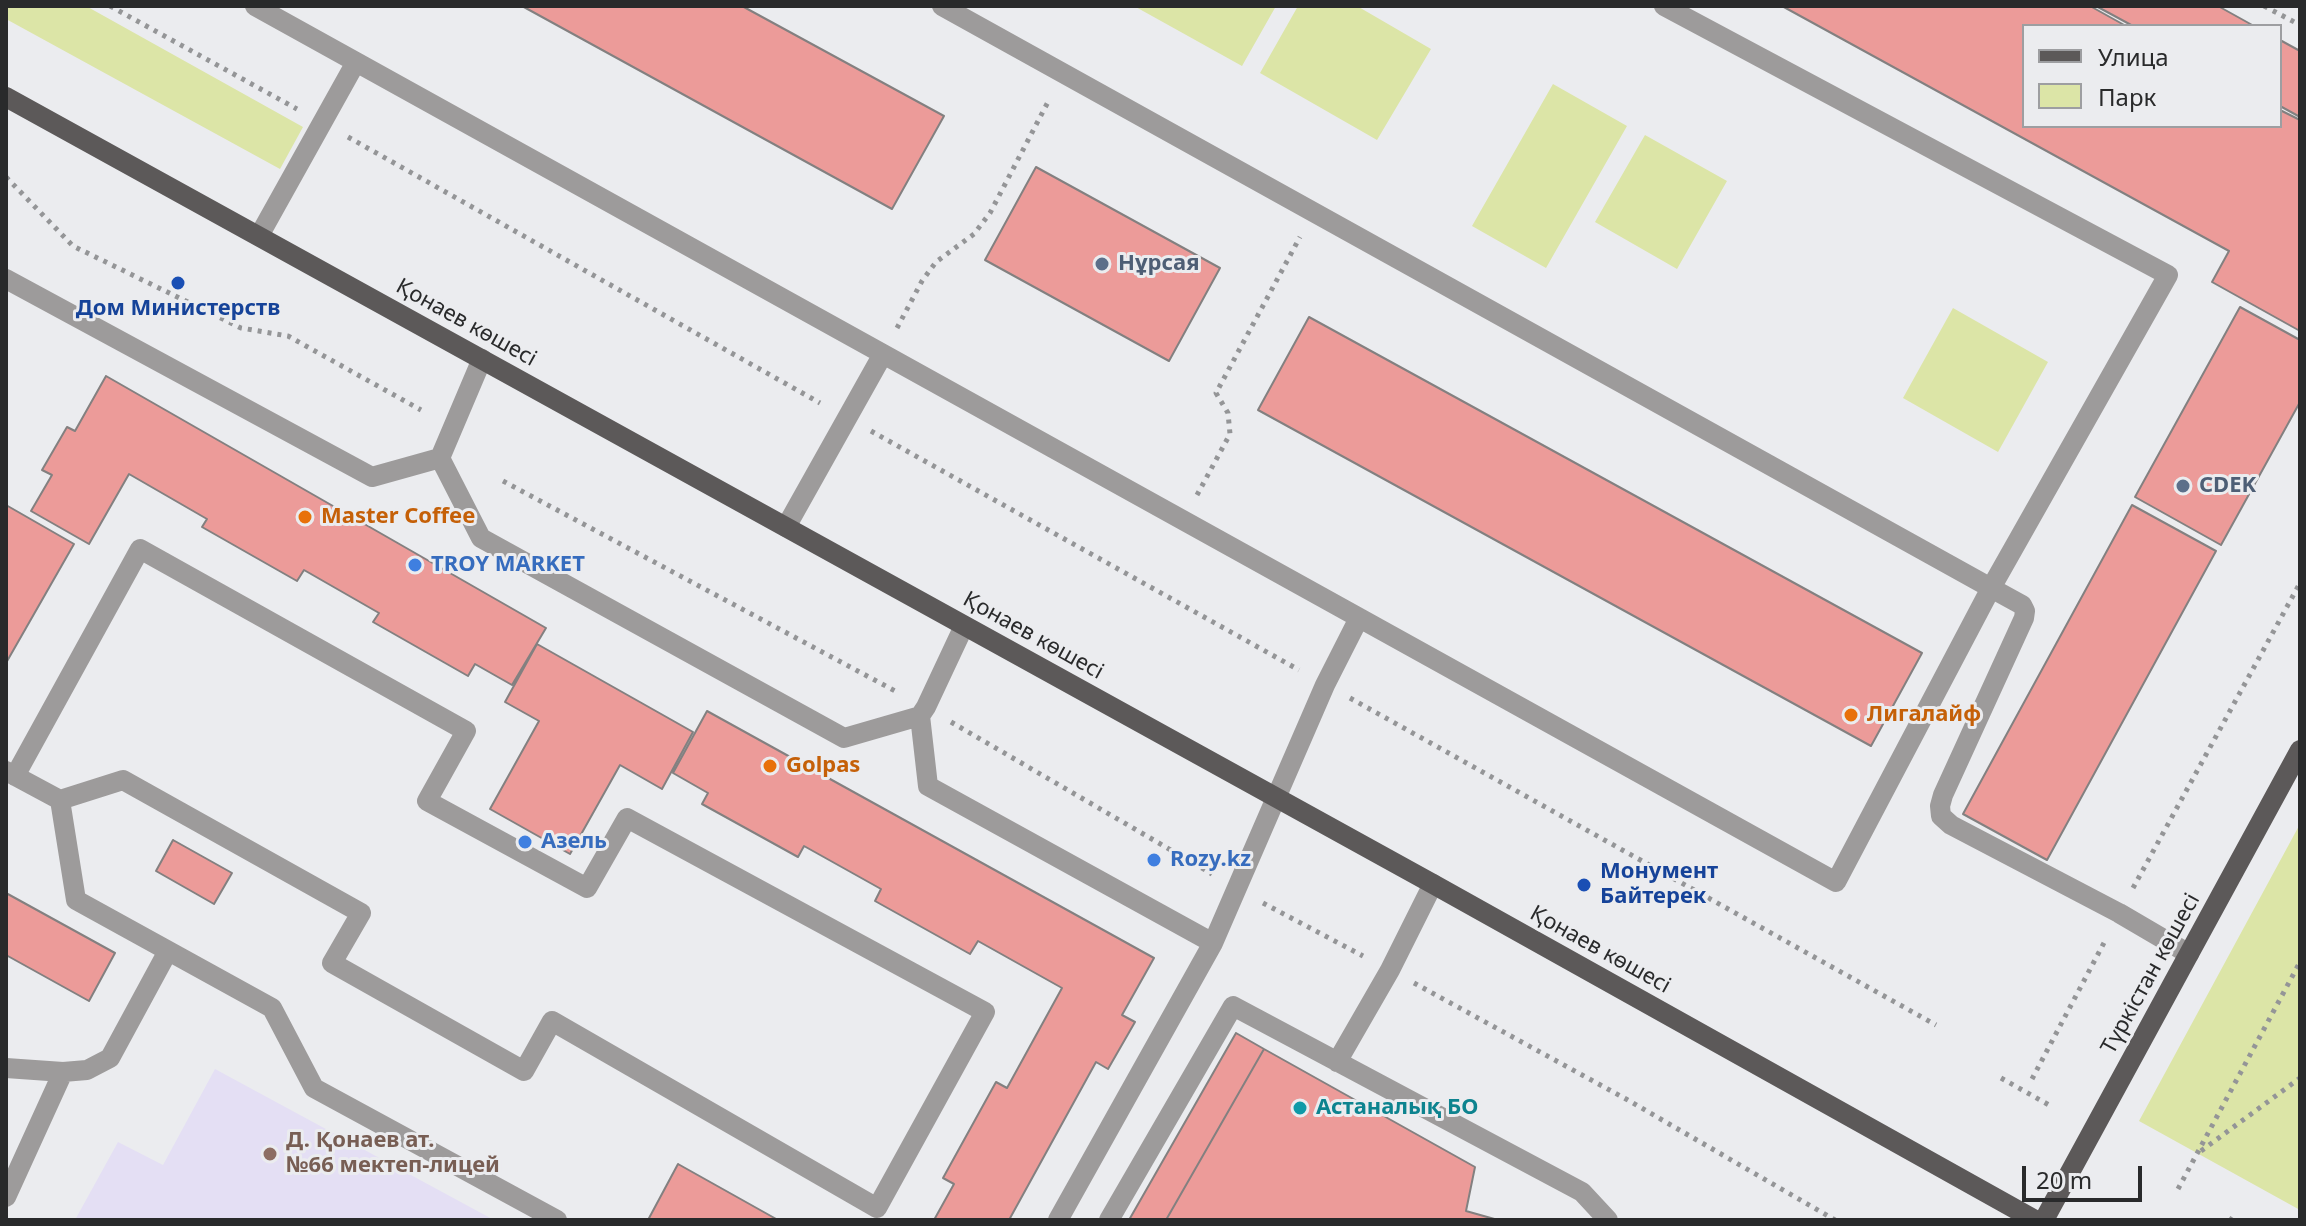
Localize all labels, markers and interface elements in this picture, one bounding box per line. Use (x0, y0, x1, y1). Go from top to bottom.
legend (2022, 24, 2282, 128)
text: Улица (2098, 40, 2169, 73)
text: Парк (2098, 80, 2156, 113)
place label: Нұрсая (1118, 251, 1199, 277)
marker: Нұрсая (1093, 255, 1111, 273)
street label: Қонаев көшесі (391, 273, 541, 373)
marker: Дом Министерств (169, 274, 187, 292)
place label: Дом Министерств (76, 296, 280, 322)
place label: CDEK (2199, 473, 2256, 499)
marker: CDEK (2174, 477, 2192, 495)
place label: Master Coffee (321, 504, 475, 530)
marker: Master Coffee (296, 508, 314, 526)
place label: TROY MARKET (431, 552, 585, 578)
marker: TROY MARKET (406, 556, 424, 574)
street label: Қонаев көшесі (958, 586, 1108, 686)
place label: Лигалайф (1867, 702, 1981, 728)
marker: Лигалайф (1842, 706, 1860, 724)
place label: Golpas (786, 753, 860, 779)
marker: Golpas (761, 757, 779, 775)
place label: Азель (541, 829, 607, 855)
marker: Азель (516, 833, 534, 851)
place label: Rozy.kz (1170, 847, 1251, 873)
marker: Rozy.kz (1145, 851, 1163, 869)
place label: Монумент Байтерек (1600, 859, 1718, 910)
marker: Монумент Байтерек (1575, 876, 1593, 894)
street label: Түркістан көшесі (2096, 889, 2206, 1059)
street label: Қонаев көшесі (1525, 900, 1675, 1000)
place label: Астаналық БО (1316, 1095, 1478, 1121)
marker: Астаналық БО (1291, 1099, 1309, 1117)
place label: Д. Қонаев ат. №66 мектеп-лицей (286, 1128, 500, 1180)
marker: Д. Қонаев ат. №66 мектеп-лицей (261, 1145, 279, 1163)
scale bar (2026, 1150, 2146, 1200)
text: 20 m (2036, 1163, 2092, 1196)

